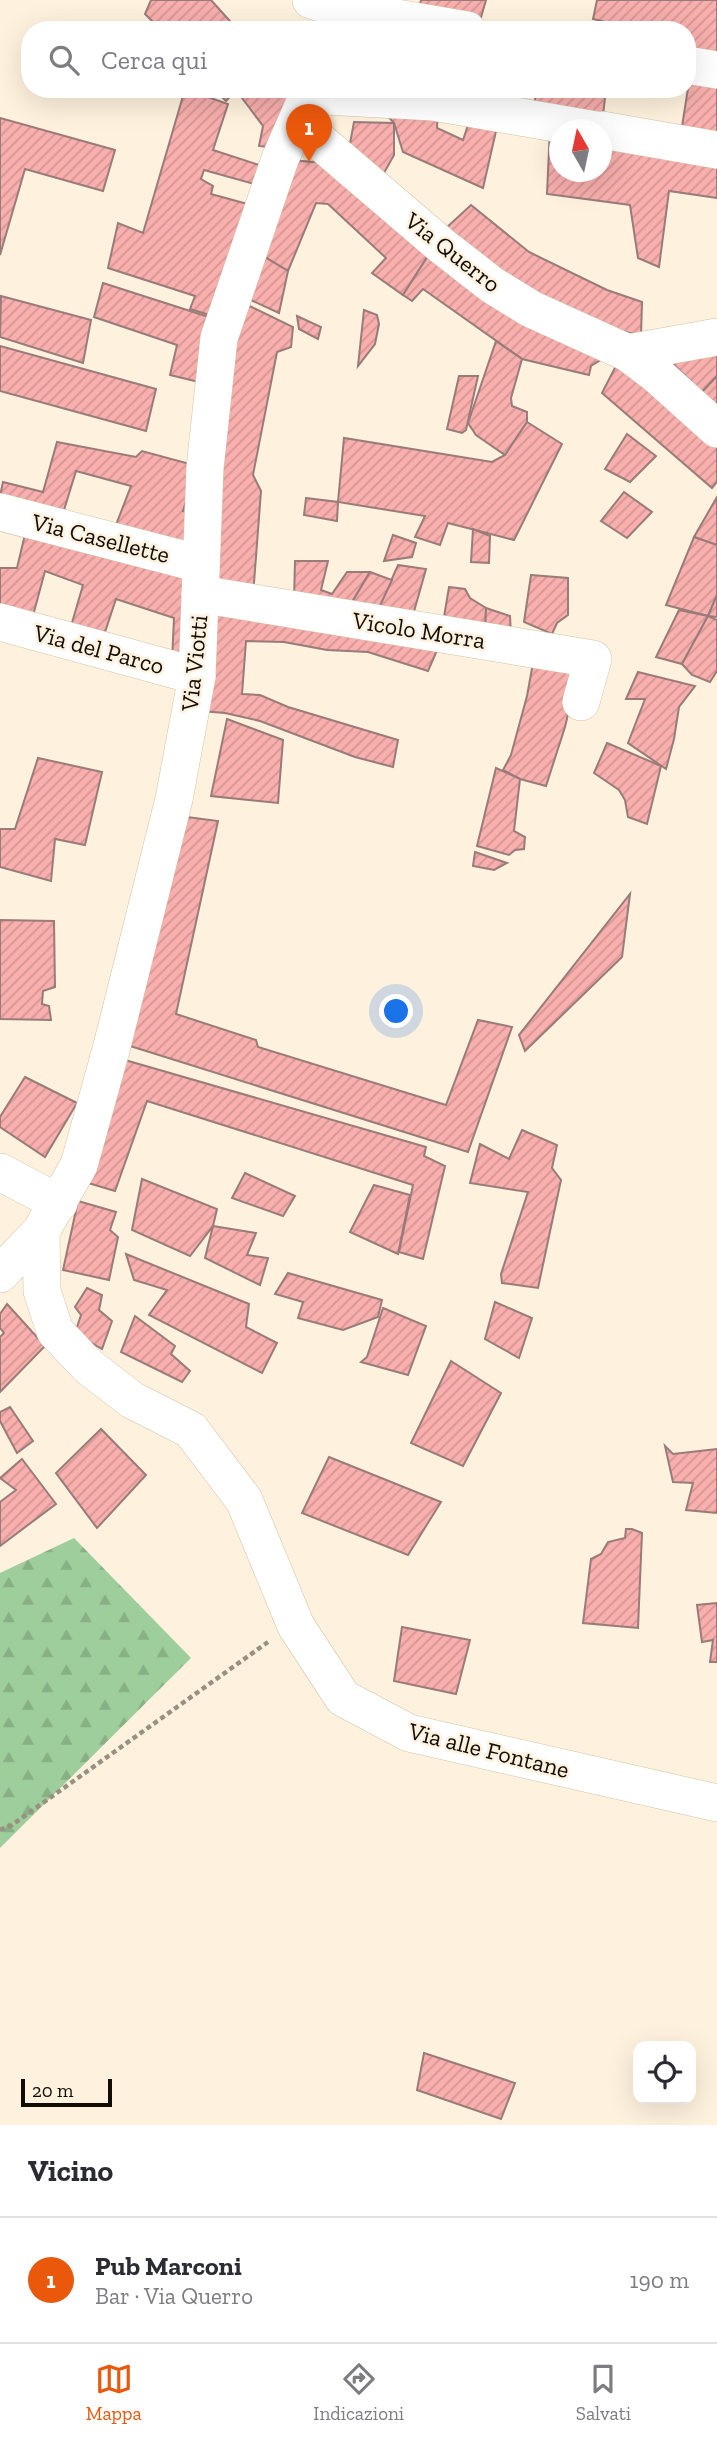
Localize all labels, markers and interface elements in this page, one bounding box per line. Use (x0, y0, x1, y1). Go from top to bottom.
search box (21, 21, 696, 98)
icon: search (45, 41, 83, 79)
text: Cerca qui (101, 44, 207, 76)
pin: 1 (286, 104, 332, 162)
north arrow (549, 119, 612, 182)
street label: Via Querro (398, 205, 507, 298)
street label: Via Casellette (28, 507, 173, 569)
street label: Vicolo Morra (350, 605, 488, 655)
street label: Via Viotti (174, 613, 214, 714)
street label: Via del Parco (30, 617, 167, 680)
your location (379, 994, 413, 1028)
street label: Via alle Fontane (405, 1716, 572, 1784)
map controls (633, 2041, 696, 2104)
button: locate (633, 2041, 696, 2104)
scale bar (21, 2076, 112, 2108)
text: 20 m (32, 2079, 73, 2102)
text: Vicino (28, 2153, 113, 2189)
text: Pub Marconi (95, 2250, 242, 2282)
text: 1 (46, 2266, 56, 2294)
text: 190 m (630, 2266, 689, 2294)
text: Bar · Via Querro (95, 2282, 253, 2310)
tab: Mappa (86, 2360, 142, 2425)
tab: Indicazioni (313, 2360, 404, 2425)
tab: Salvati (576, 2360, 631, 2425)

